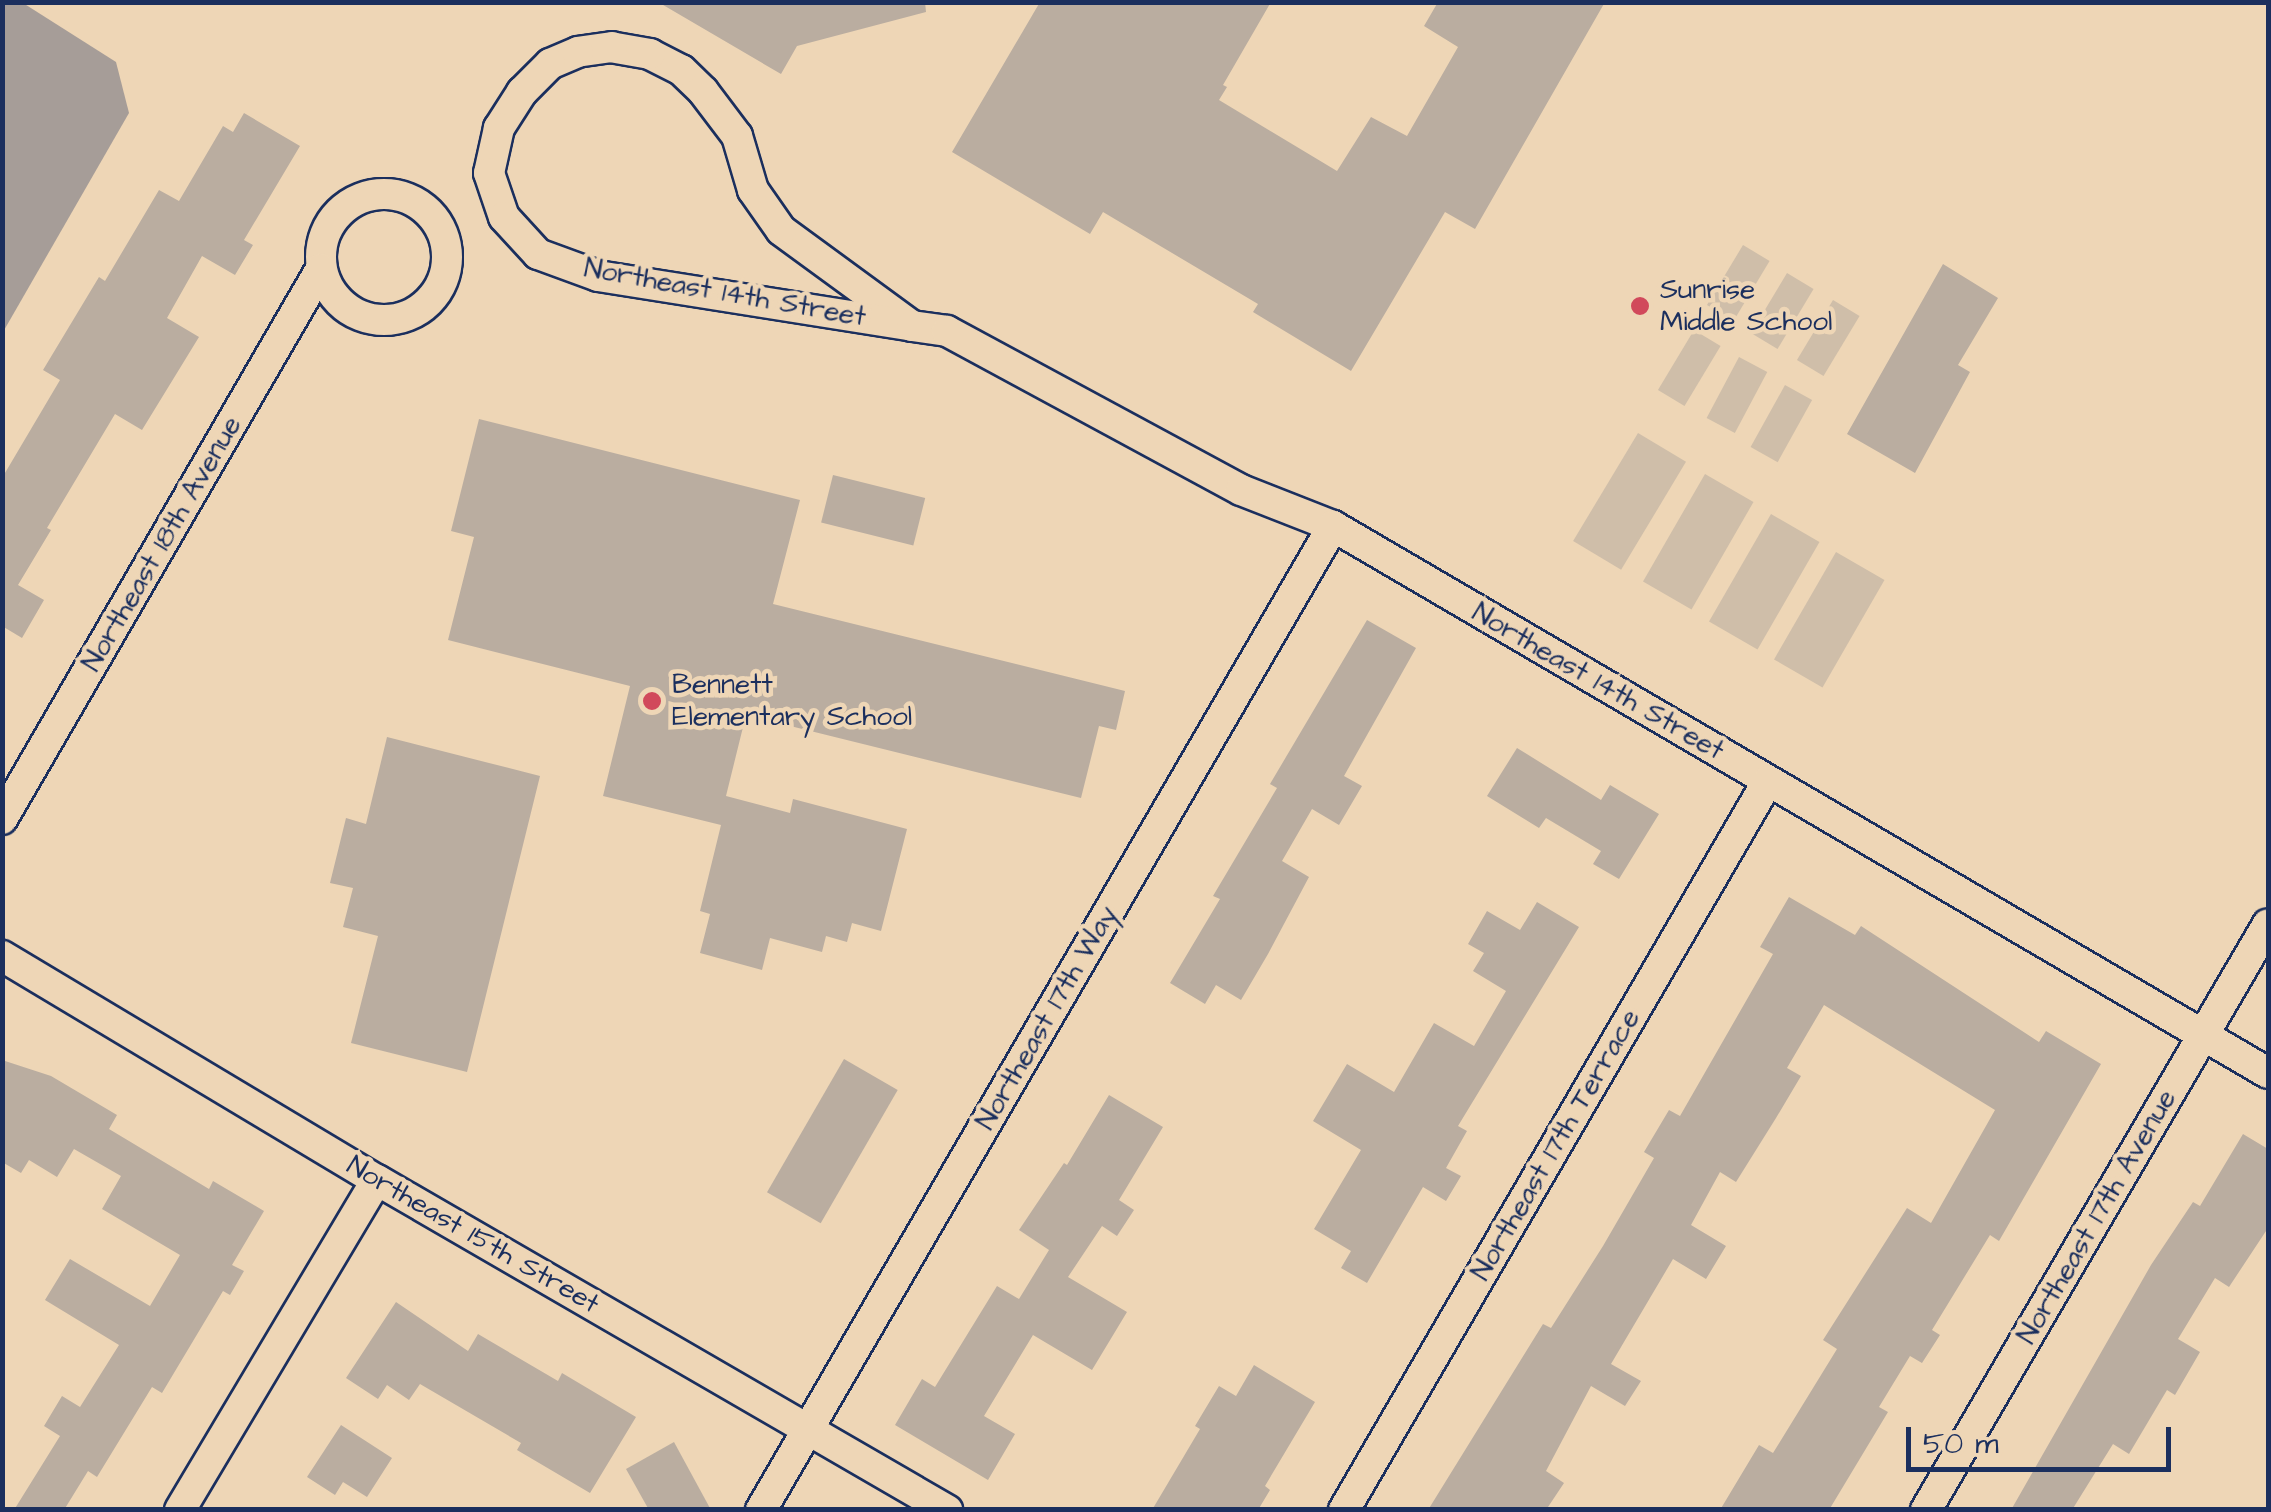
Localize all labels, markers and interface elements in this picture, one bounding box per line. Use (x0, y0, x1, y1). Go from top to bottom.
street label: Northeast 14th Street (582, 252, 868, 334)
place label: Sunrise Middle School (1660, 273, 1832, 339)
marker: Sunrise Middle School (1629, 295, 1651, 317)
street label: Northeast 18th Avenue (75, 410, 249, 678)
street label: Northeast 14th Street (1466, 596, 1730, 768)
place label: Bennett Elementary School (672, 668, 912, 734)
marker: Bennett Elementary School (641, 690, 663, 712)
street label: Northeast 17th Way (969, 900, 1125, 1136)
street label: Northeast 17th Terrace (1465, 1003, 1647, 1287)
street label: Northeast 17th Avenue (2010, 1084, 2184, 1350)
street label: Northeast 15th Street (341, 1149, 605, 1321)
scale bar (1911, 1407, 2176, 1469)
text: 50 m (1923, 1423, 1999, 1465)

